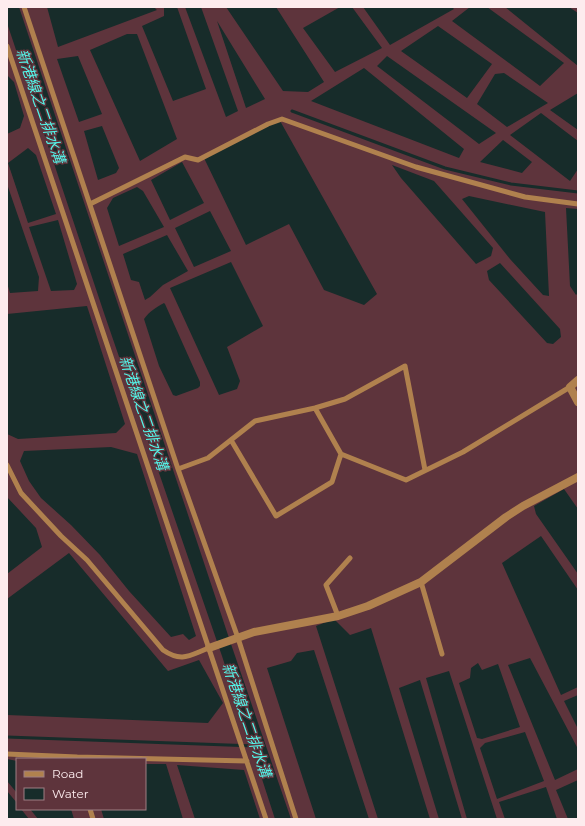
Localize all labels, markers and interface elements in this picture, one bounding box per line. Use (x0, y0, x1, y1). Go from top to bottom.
water label: 新港線之二排水溝 (12, 46, 70, 168)
water label: 新港線之二排水溝 (115, 353, 173, 475)
water label: 新港線之二排水溝 (218, 660, 276, 782)
legend (16, 758, 146, 810)
text: Road (52, 766, 83, 781)
text: Water (52, 786, 89, 801)

